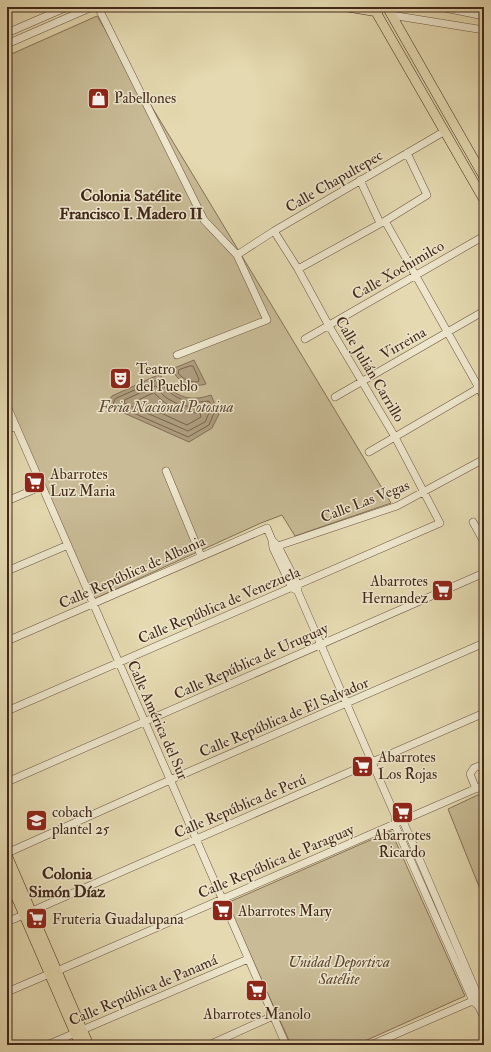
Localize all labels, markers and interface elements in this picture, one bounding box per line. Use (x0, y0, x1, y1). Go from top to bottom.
shop icon: Pabellones (85, 85, 111, 111)
place label: Pabellones (114, 89, 176, 108)
street label: Calle Chapultepec (282, 146, 387, 218)
district label: Colonia Satélite Francisco I. Madero II (59, 186, 203, 224)
street label: Calle Xochimilco (349, 236, 448, 304)
street label: Calle Julián Carrillo (330, 313, 409, 426)
street label: Virreina (377, 322, 430, 364)
place label: Teatro del Pueblo (136, 360, 198, 396)
theatre icon: Teatro del Pueblo (107, 365, 133, 391)
park label: Feria Nacional Potosina (98, 398, 234, 417)
place label: Abarrotes Luz Maria (49, 465, 116, 501)
supermarket icon: Abarrotes Luz Maria (21, 470, 47, 496)
street label: Calle Las Vegas (318, 476, 412, 527)
street label: Calle República de Albania (56, 531, 210, 614)
street label: Calle República de Venezuela (135, 562, 304, 649)
place label: Abarrotes Hernandez (362, 572, 428, 608)
supermarket icon: Abarrotes Hernandez (430, 577, 456, 603)
street label: Calle República de Uruguay (171, 619, 332, 705)
street label: Calle América del Sur (123, 658, 193, 783)
street label: Calle República de El Salvador (197, 673, 373, 763)
place label: Abarrotes Los Rojas (377, 748, 437, 784)
supermarket icon: Abarrotes Los Rojas (350, 753, 376, 779)
street label: Calle República de Perú (171, 770, 310, 844)
supermarket icon: Abarrotes Ricardo (389, 799, 415, 825)
place label: cobach plantel 25 (51, 803, 110, 840)
school or university icon: cobach plantel 25 (23, 808, 49, 834)
street label: Calle República de Paraguay (195, 820, 358, 904)
place label: Abarrotes Ricardo (372, 826, 431, 862)
district label: Colonia Simón Díaz (29, 864, 105, 902)
supermarket icon: Abarrotes Mary (210, 898, 236, 924)
place label: Abarrotes Mary (237, 902, 332, 921)
supermarket icon: Fruteria Guadalupana (24, 906, 50, 932)
place label: Fruteria Guadalupana (52, 910, 184, 930)
street label: Calle República de Panamá (66, 950, 222, 1031)
park label: Unidad Deportiva Satélite (288, 953, 390, 989)
supermarket icon: Abarrotes Manolo (244, 978, 270, 1004)
place label: Abarrotes Manolo (202, 1005, 311, 1024)

